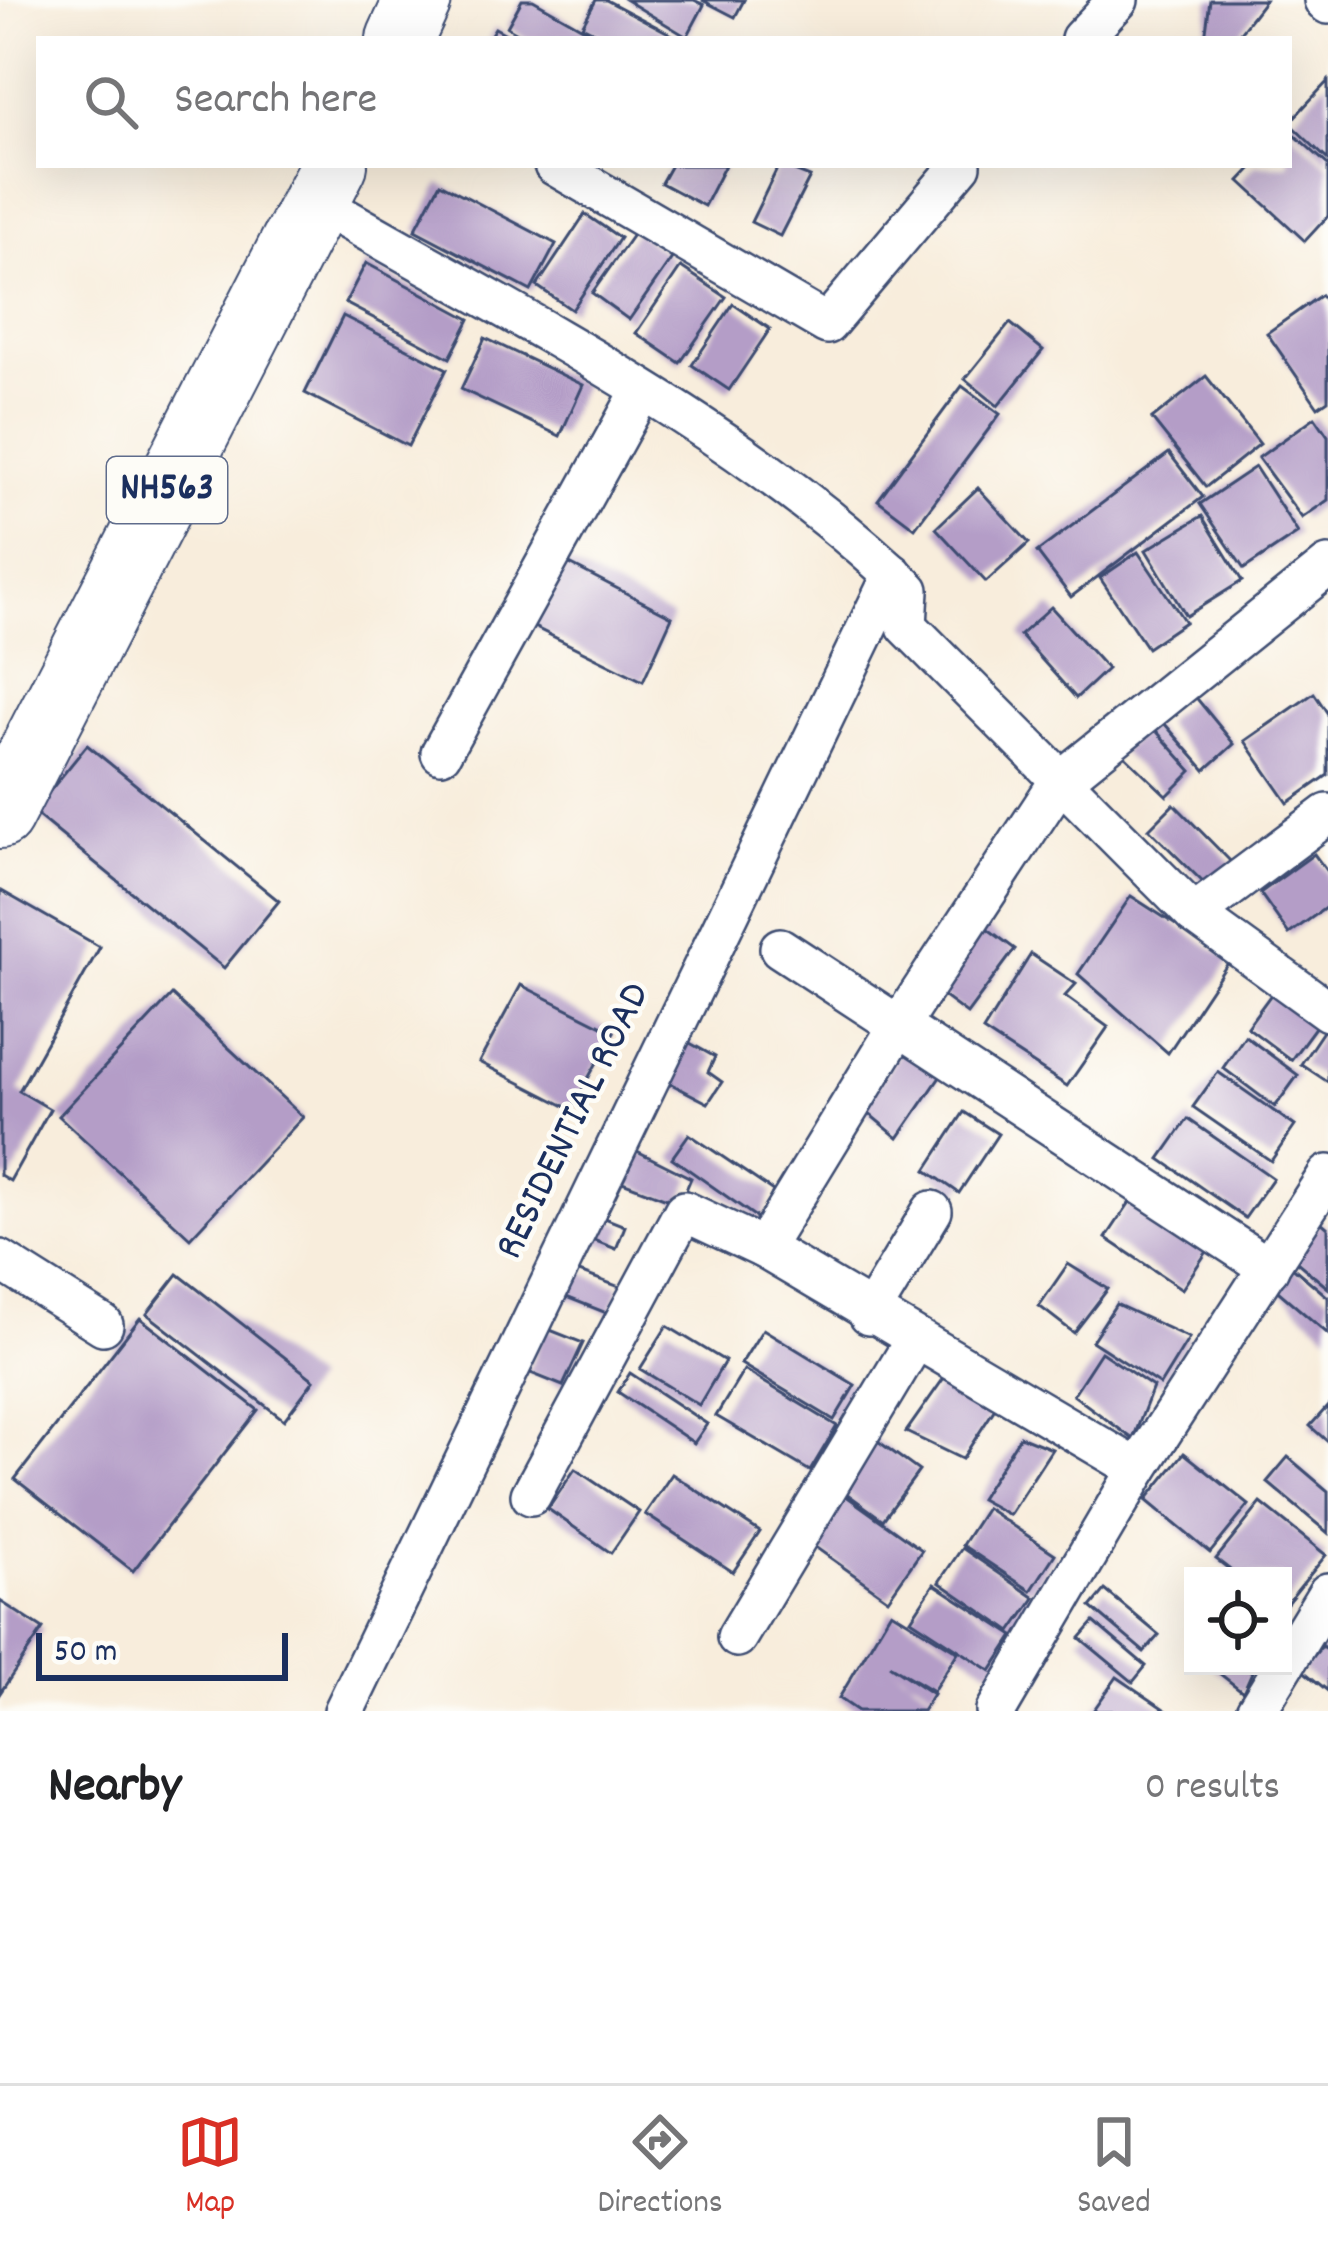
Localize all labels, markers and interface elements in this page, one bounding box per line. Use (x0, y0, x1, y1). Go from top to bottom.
search box (36, 36, 1292, 168)
icon: search (78, 69, 144, 135)
text: Search here (174, 70, 377, 134)
road number: NH563 (107, 457, 227, 523)
street label: RESIDENTIAL ROAD (482, 973, 668, 1271)
map controls (1184, 1567, 1292, 1675)
button: locate (1184, 1567, 1292, 1675)
scale bar (36, 1627, 288, 1680)
text: 50 m (54, 1630, 118, 1677)
text: Nearby (48, 1753, 181, 1825)
text: 0 results (1145, 1762, 1280, 1817)
tab: Map (177, 2109, 243, 2228)
tab: Directions (598, 2109, 723, 2228)
tab: Saved (1077, 2109, 1151, 2228)

